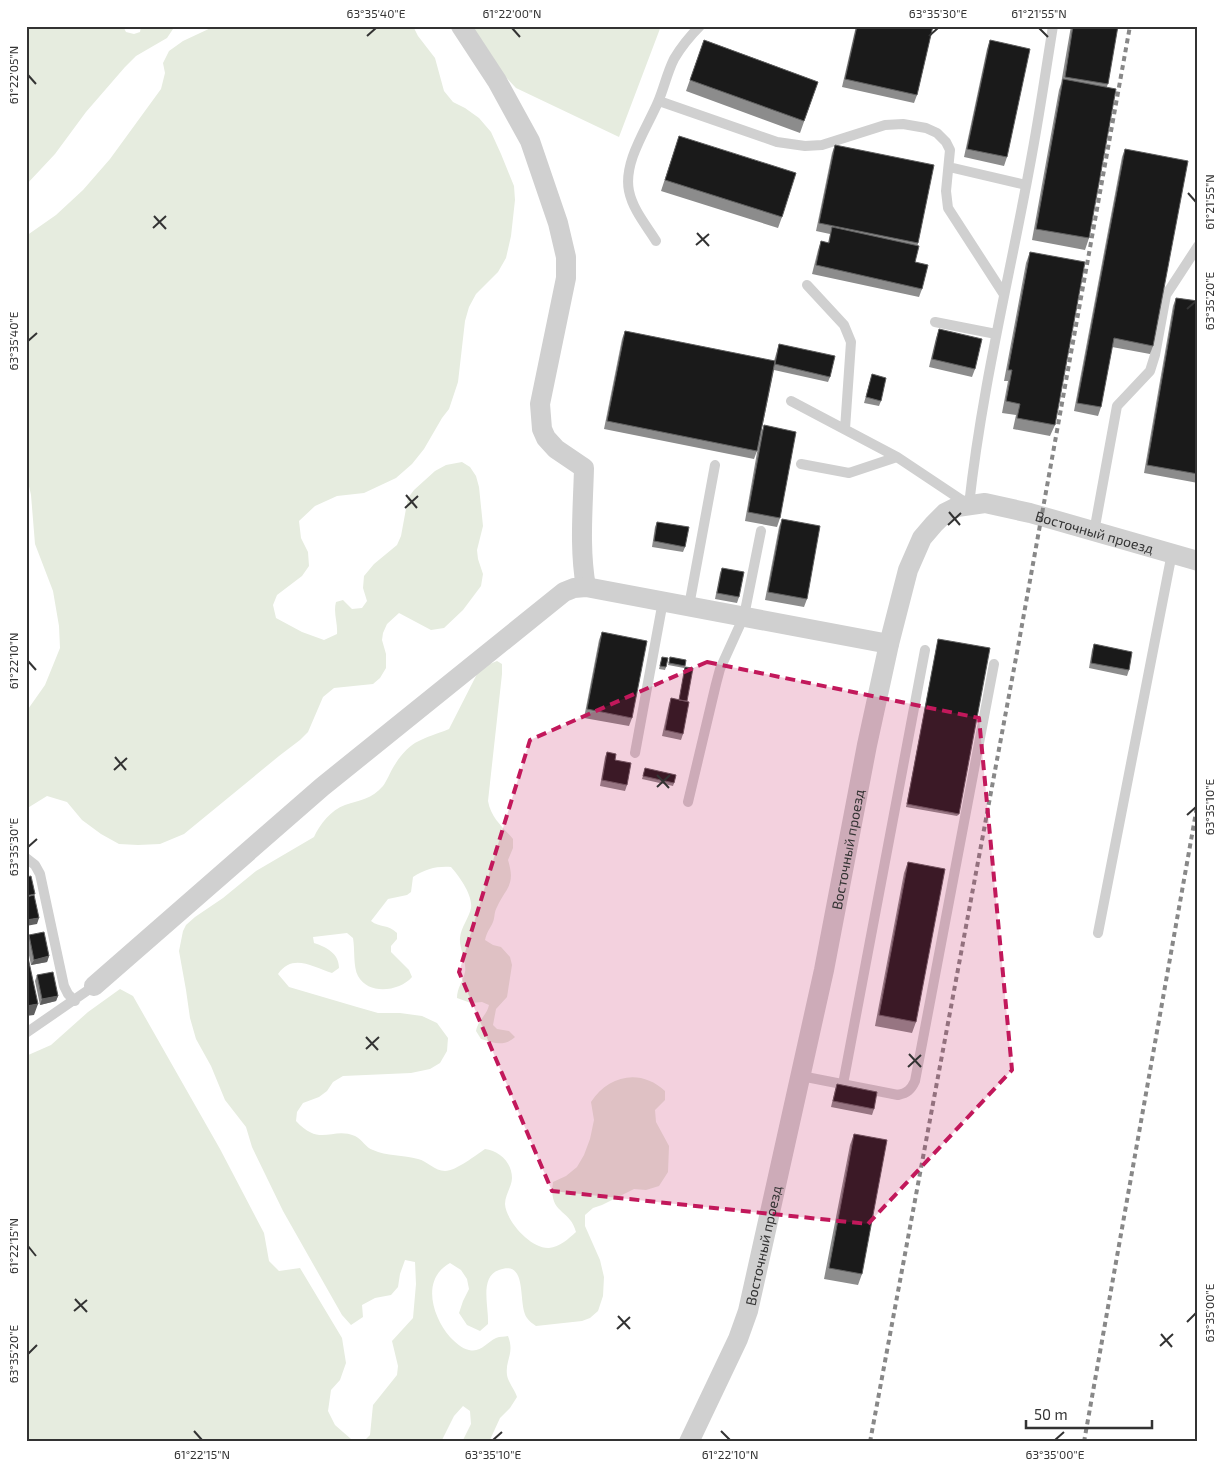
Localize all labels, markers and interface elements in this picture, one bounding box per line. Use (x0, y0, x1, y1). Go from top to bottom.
text: 63°35'40"E (347, 6, 406, 20)
text: 61°22'00"N (482, 6, 542, 20)
text: 63°35'30"E (909, 6, 967, 20)
text: 61°21'55"N (1011, 6, 1067, 20)
text: 61°22'05"N (6, 46, 20, 104)
text: 61°21'55"N (1202, 174, 1216, 230)
text: 63°35'20"E (1202, 272, 1216, 330)
text: 63°35'40"E (6, 311, 20, 370)
street label: Восточный проезд (1034, 507, 1156, 556)
text: 61°22'10"N (6, 633, 20, 689)
text: 63°35'10"E (1202, 778, 1216, 835)
street label: Восточный проезд (827, 788, 867, 911)
text: 63°35'30"E (6, 818, 20, 876)
street label: Восточный проезд (741, 1184, 784, 1307)
text: 61°22'15"N (6, 1218, 20, 1274)
text: 63°35'00"E (1202, 1283, 1216, 1342)
text: 63°35'20"E (6, 1325, 20, 1383)
scale bar (1026, 1398, 1153, 1430)
text: 50 m (1034, 1405, 1068, 1423)
text: 61°22'15"N (174, 1447, 230, 1461)
text: 63°35'10"E (465, 1447, 522, 1461)
text: 61°22'10"N (702, 1447, 758, 1461)
text: 63°35'00"E (1026, 1447, 1085, 1461)

